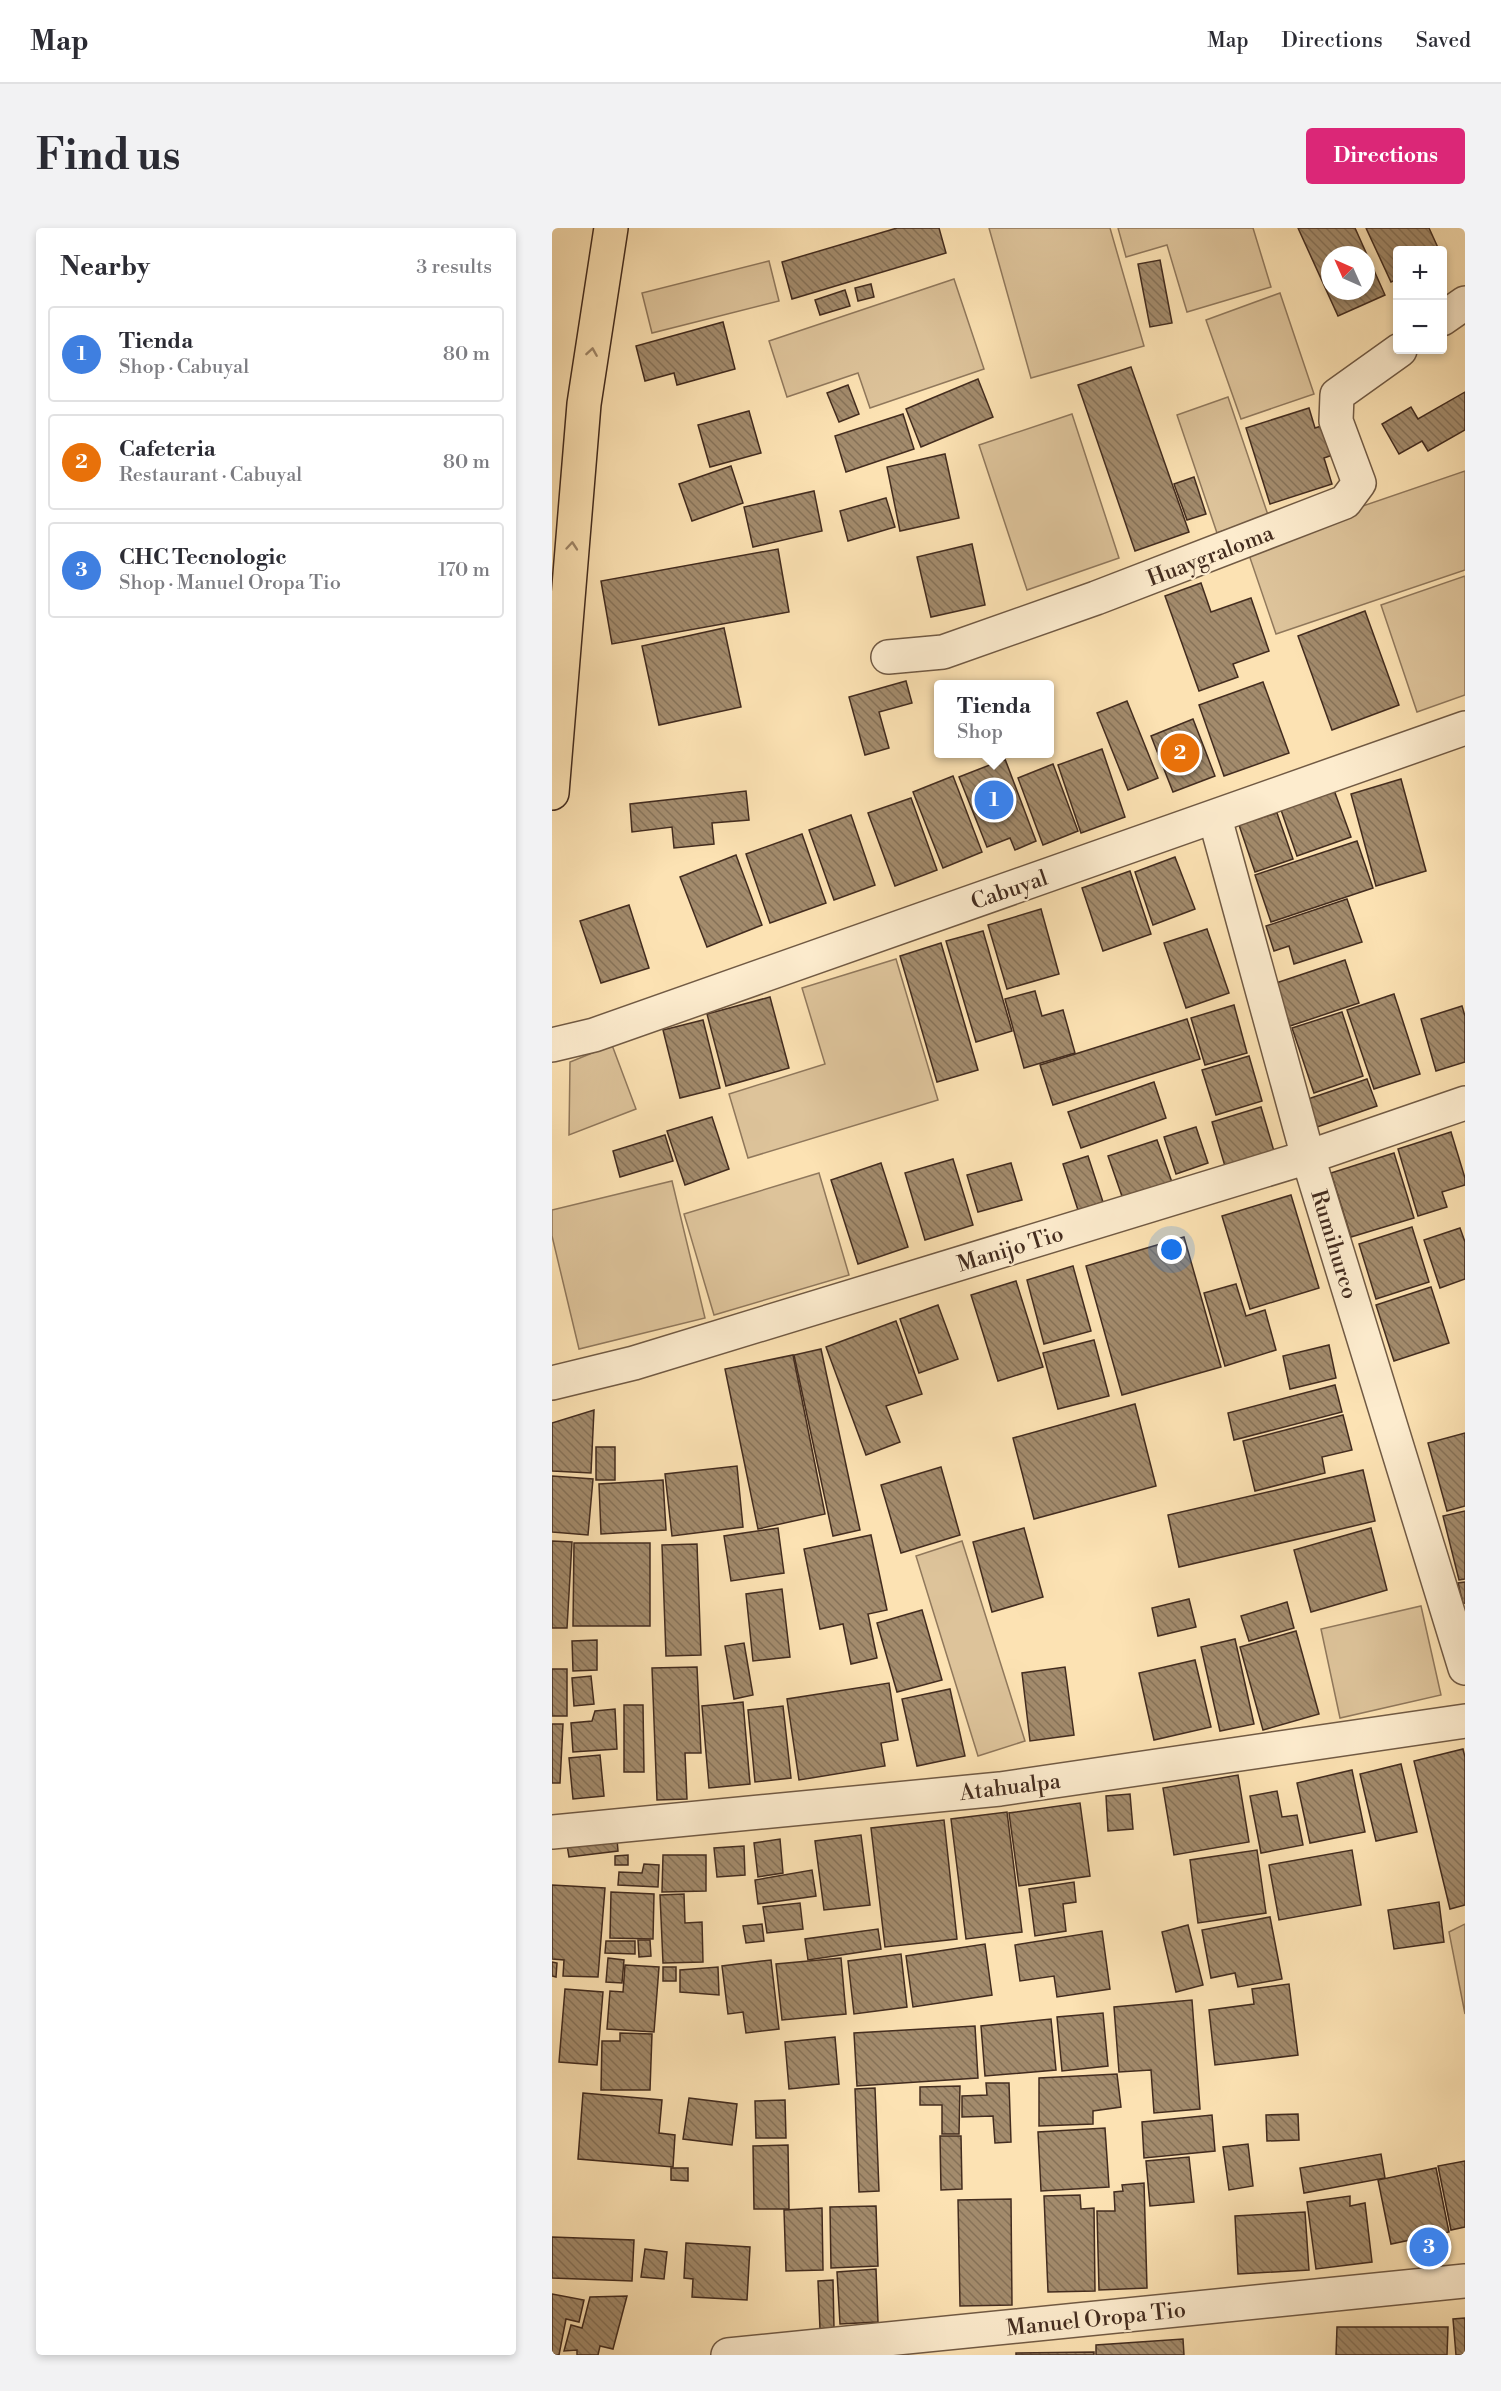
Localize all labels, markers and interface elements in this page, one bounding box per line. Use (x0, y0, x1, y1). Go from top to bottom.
text: Map (30, 24, 89, 59)
text: Map (1207, 28, 1249, 54)
text: Directions (1282, 28, 1383, 54)
text: Saved (1416, 28, 1471, 54)
button: Directions (1306, 128, 1465, 184)
text: Find us (36, 130, 180, 183)
north arrow (1321, 246, 1375, 300)
map controls (1393, 246, 1447, 354)
button: + (1393, 246, 1447, 300)
text: Nearby (60, 251, 150, 283)
text: 3 results (416, 255, 492, 280)
button: − (1393, 300, 1447, 354)
text: Tienda (119, 328, 193, 355)
text: 1 (77, 342, 86, 367)
text: 80 m (443, 342, 490, 367)
one-way arrow (585, 348, 597, 357)
text: Shop · Cabuyal (119, 355, 249, 380)
text: Cafeteria (119, 436, 216, 463)
text: 2 (75, 450, 88, 475)
text: 80 m (443, 450, 490, 475)
text: Restaurant · Cabuyal (119, 463, 302, 488)
street label: Huaygraloma (1144, 520, 1278, 593)
one-way arrow (565, 542, 578, 551)
text: CHC Tecnologic (119, 544, 287, 571)
text: 3 (75, 558, 88, 583)
text: 170 m (438, 558, 490, 583)
text: Shop · Manuel Oropa Tio (119, 571, 341, 596)
popup (934, 680, 1054, 758)
text: Tienda (957, 693, 1031, 720)
text: Shop (957, 720, 1003, 745)
pin: 2 (1160, 730, 1200, 776)
pin: 1 (974, 778, 1014, 822)
street label: Cabuyal (967, 865, 1052, 916)
street label: Rumihurco (1304, 1187, 1363, 1302)
street label: Manijo Tio (954, 1220, 1067, 1278)
your location (1157, 1235, 1186, 1264)
street label: Atahualpa (957, 1768, 1063, 1807)
pin: 3 (1410, 2224, 1448, 2270)
street label: Manuel Oropa Tio (1005, 2297, 1187, 2342)

